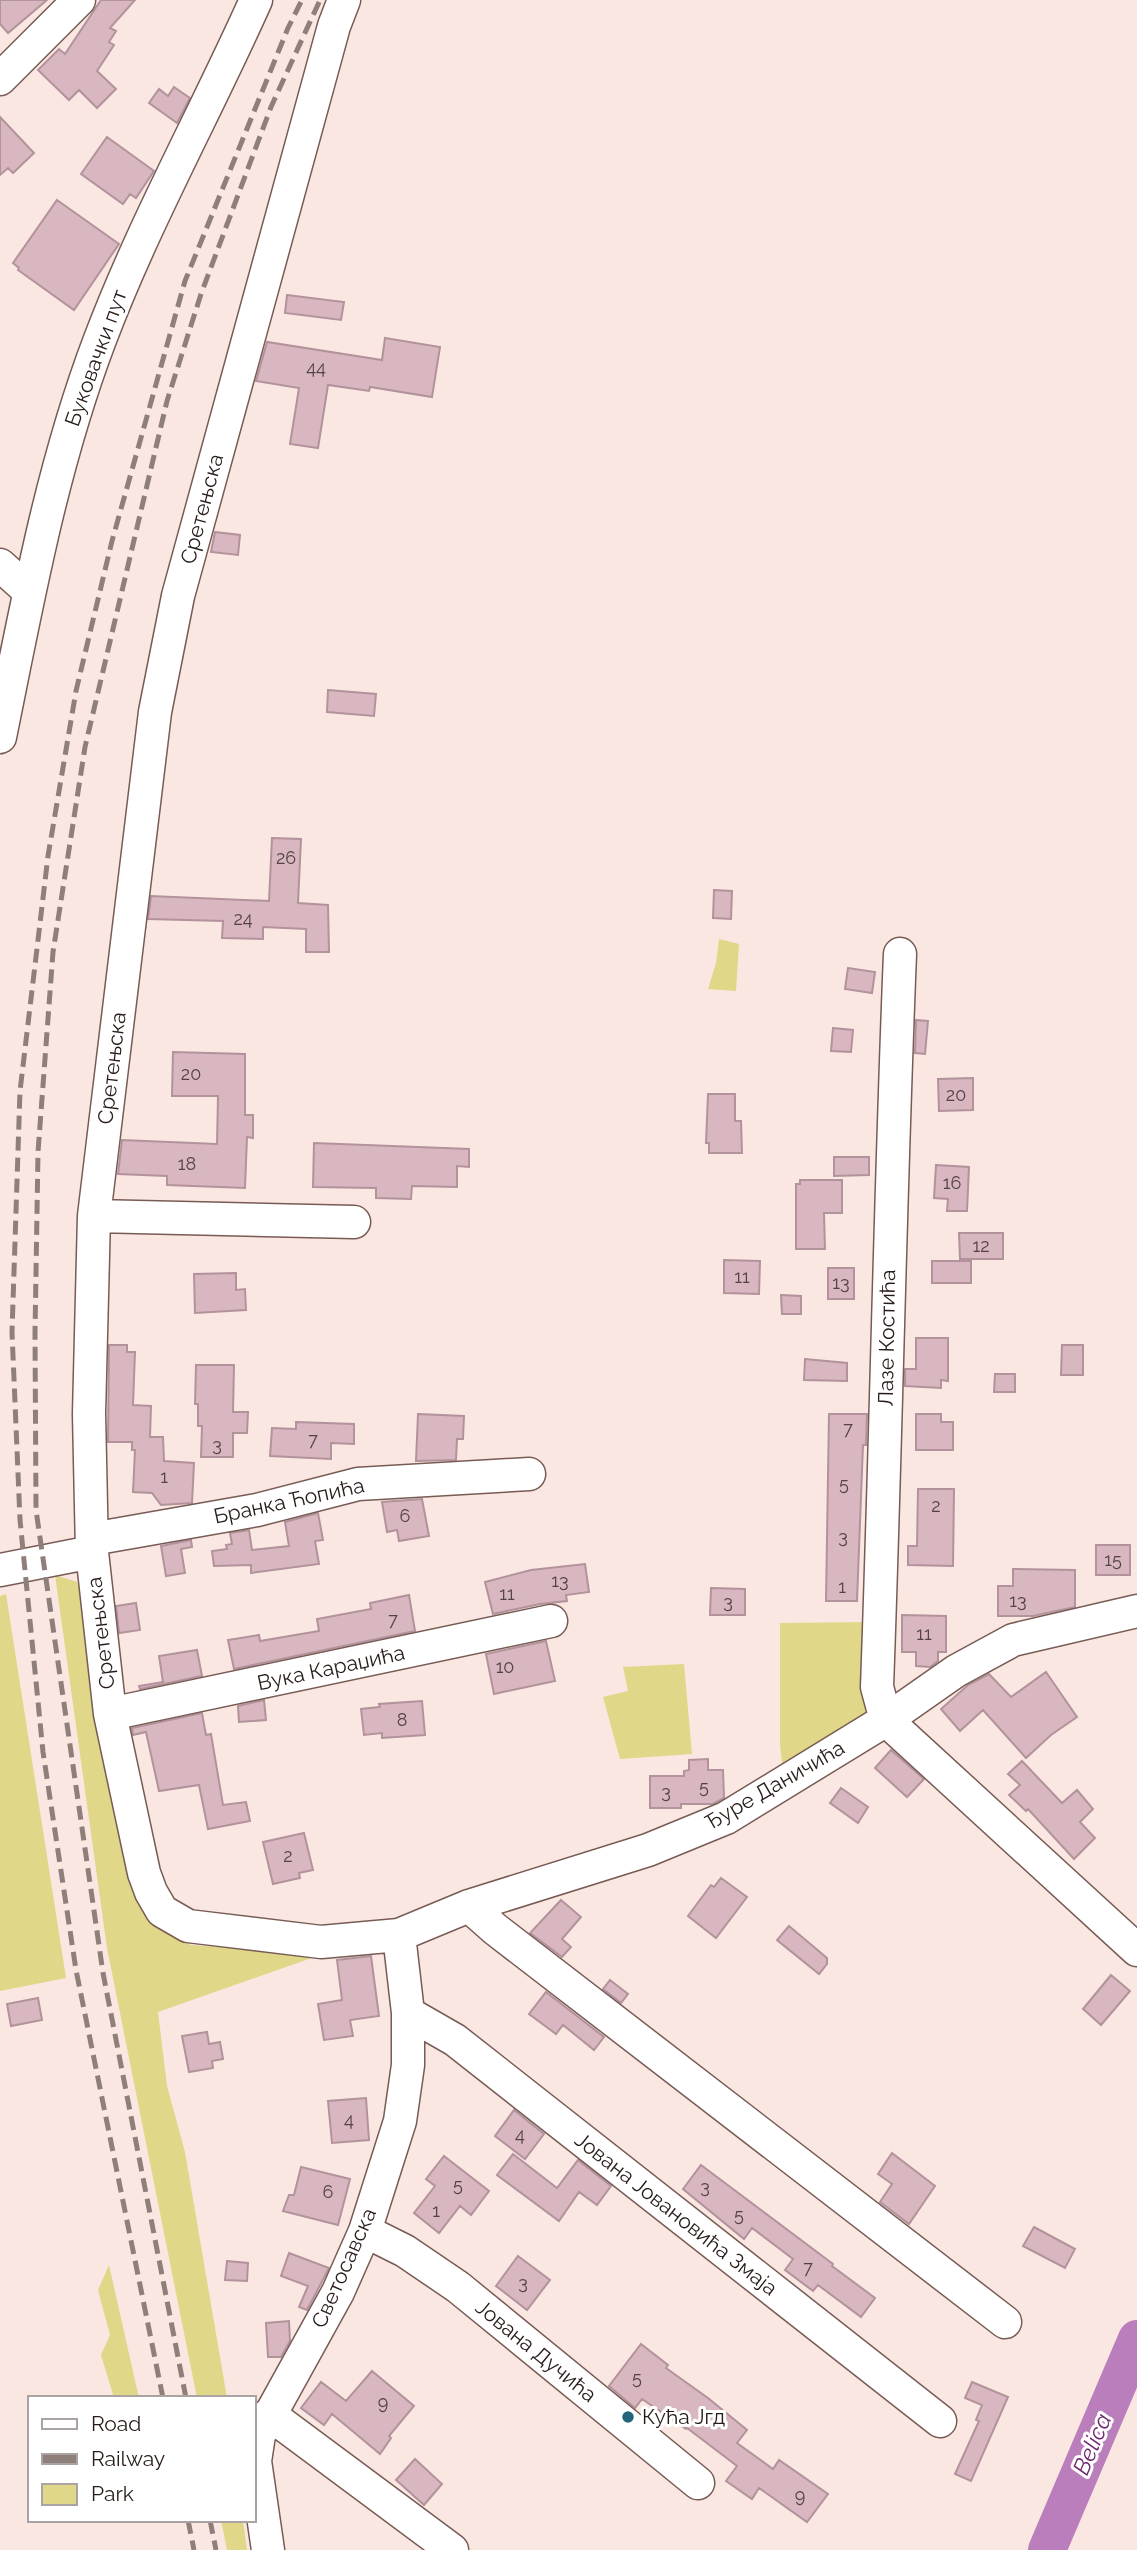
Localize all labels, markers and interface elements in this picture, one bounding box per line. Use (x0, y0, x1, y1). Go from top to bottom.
street label: Буковачки пут (59, 286, 132, 430)
house number: 44 (306, 357, 326, 378)
street label: Сретењска (175, 451, 228, 567)
house number: 26 (276, 847, 296, 868)
house number: 24 (233, 908, 253, 929)
street label: Сретењска (92, 1010, 131, 1126)
house number: 20 (181, 1063, 201, 1084)
house number: 20 (946, 1084, 966, 1105)
house number: 18 (178, 1153, 196, 1174)
house number: 16 (943, 1172, 961, 1193)
house number: 12 (972, 1235, 990, 1256)
house number: 11 (734, 1266, 750, 1287)
street label: Лазе Костића (873, 1269, 900, 1407)
house number: 13 (832, 1272, 850, 1293)
house number: 7 (843, 1418, 853, 1439)
house number: 7 (308, 1429, 318, 1450)
house number: 3 (212, 1434, 222, 1455)
house number: 1 (160, 1466, 168, 1487)
street label: Бранка Ћопића (211, 1472, 366, 1529)
house number: 5 (839, 1473, 849, 1494)
house number: 2 (931, 1495, 941, 1516)
house number: 6 (400, 1505, 411, 1526)
house number: 3 (838, 1526, 848, 1547)
house number: 15 (1104, 1549, 1122, 1570)
house number: 13 (551, 1570, 569, 1591)
street label: Сретењска (81, 1575, 120, 1691)
house number: 1 (838, 1576, 846, 1597)
house number: 11 (499, 1583, 515, 1604)
house number: 13 (1009, 1590, 1027, 1611)
house number: 3 (723, 1591, 733, 1612)
house number: 7 (388, 1609, 398, 1630)
house number: 11 (916, 1623, 932, 1644)
street label: Вука Караџића (255, 1640, 407, 1695)
house number: 10 (496, 1656, 514, 1677)
house number: 8 (397, 1709, 407, 1730)
street label: Ђуре Даничића (701, 1735, 849, 1834)
house number: 5 (699, 1776, 709, 1797)
house number: 3 (661, 1781, 671, 1802)
house number: 2 (283, 1845, 293, 1866)
house number: 4 (344, 2109, 354, 2130)
house number: 4 (515, 2124, 525, 2145)
street label: Јована Јовановића Змаја (570, 2127, 782, 2300)
house number: 5 (453, 2174, 463, 2195)
house number: 3 (700, 2176, 710, 2197)
house number: 6 (323, 2181, 334, 2202)
house number: 1 (432, 2200, 440, 2221)
street label: Светосавска (306, 2204, 381, 2332)
house number: 5 (734, 2204, 744, 2225)
house number: 7 (803, 2257, 813, 2278)
house number: 3 (518, 2272, 528, 2293)
street label: Јована Дучића (471, 2294, 602, 2407)
house number: 5 (632, 2367, 642, 2388)
house number: 9 (378, 2392, 388, 2413)
legend (28, 2396, 256, 2522)
place label: Кућа Јгд (642, 2404, 725, 2429)
marker: Кућа Јгд (620, 2409, 636, 2425)
water label: Belica (1067, 2409, 1117, 2478)
text: Road (91, 2411, 141, 2436)
text: Railway (91, 2446, 165, 2471)
text: Park (91, 2481, 134, 2506)
house number: 9 (795, 2485, 805, 2506)

